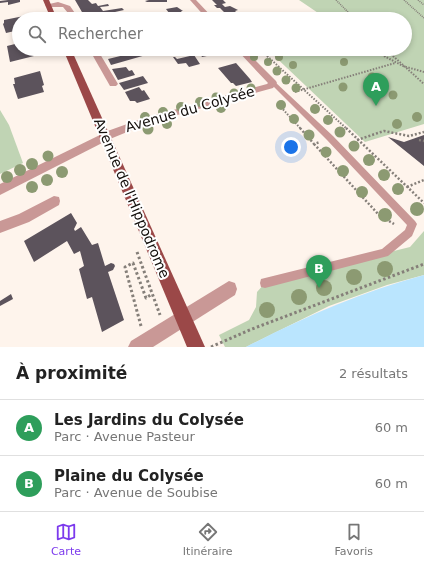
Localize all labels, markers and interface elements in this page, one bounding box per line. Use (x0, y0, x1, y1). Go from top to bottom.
search box (12, 12, 412, 56)
icon: search (26, 23, 48, 45)
text: Rechercher (58, 25, 143, 43)
pin: A (363, 73, 389, 106)
street label: Avenue du Colysée (124, 83, 256, 135)
street label: Avenue de l'Hippodrome (91, 116, 173, 280)
your location (281, 137, 301, 157)
pin: B (306, 255, 332, 288)
text: À proximité (16, 363, 127, 383)
text: 2 résultats (339, 366, 408, 381)
text: Les Jardins du Colysée (54, 411, 244, 429)
text: A (24, 420, 34, 435)
text: 60 m (375, 420, 408, 435)
text: Parc · Avenue Pasteur (54, 429, 195, 444)
text: Plaine du Colysée (54, 467, 204, 485)
text: B (24, 476, 34, 491)
text: 60 m (375, 476, 408, 491)
text: Parc · Avenue de Soubise (54, 485, 218, 500)
tab: Carte (51, 521, 81, 558)
tab: Itinéraire (183, 521, 233, 558)
tab: Favoris (334, 521, 373, 558)

